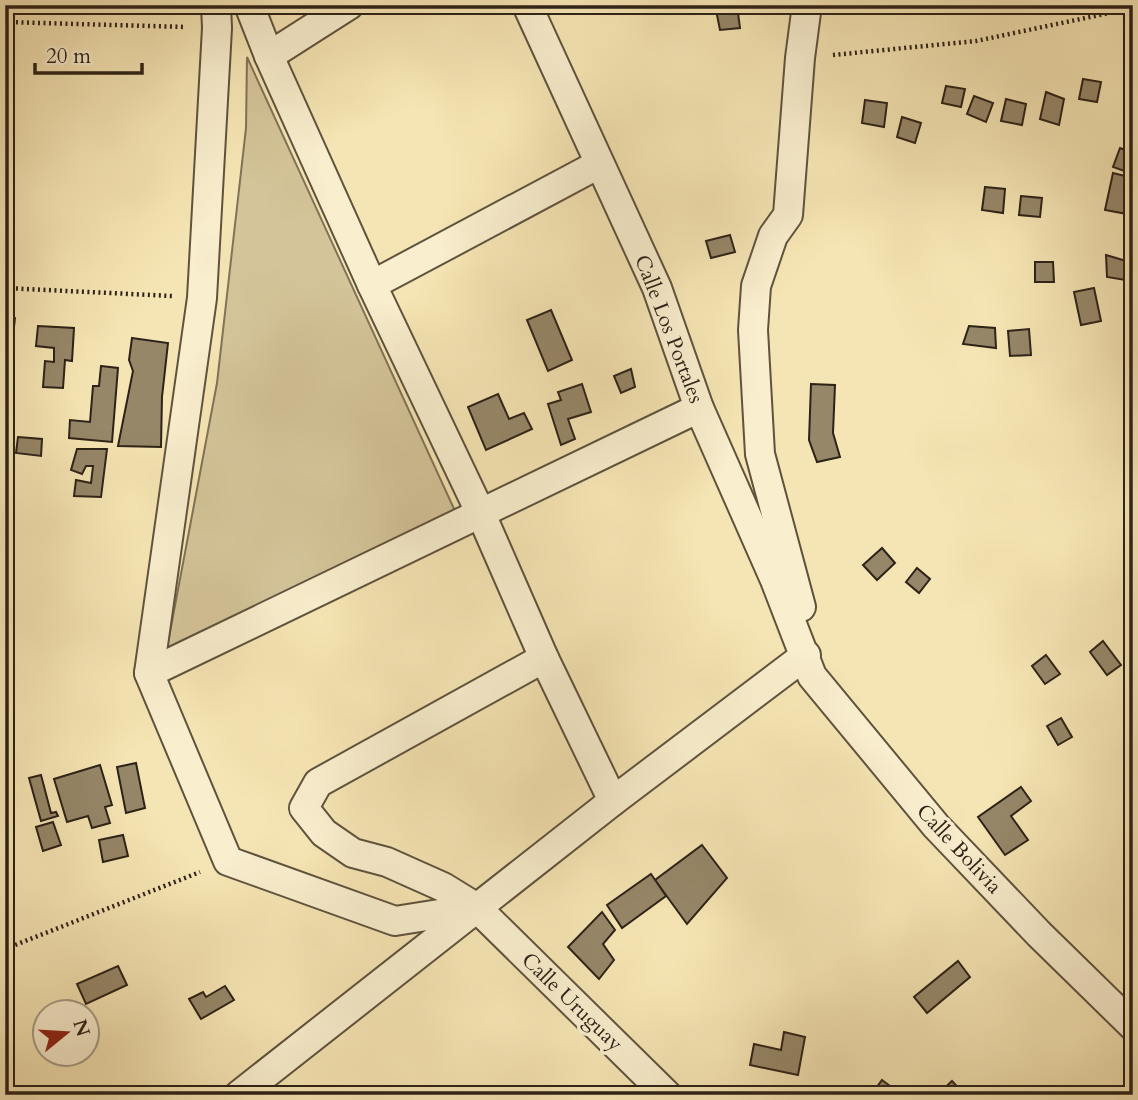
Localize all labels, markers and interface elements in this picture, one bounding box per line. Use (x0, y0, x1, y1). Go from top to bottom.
scale bar (35, 32, 142, 76)
text: 20 m (46, 42, 91, 71)
street label: Calle Los Portales (627, 251, 711, 407)
street label: Calle Bolivia (910, 798, 1008, 900)
street label: Calle Uruguay (515, 946, 629, 1058)
north arrow (32, 998, 102, 1068)
text: N (66, 1016, 96, 1040)

